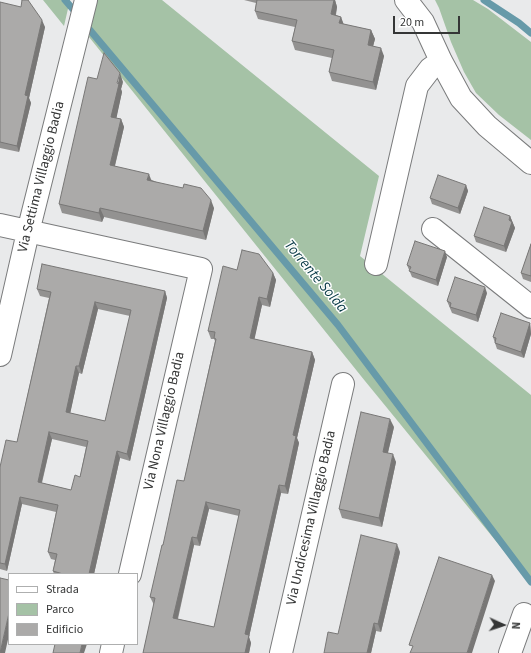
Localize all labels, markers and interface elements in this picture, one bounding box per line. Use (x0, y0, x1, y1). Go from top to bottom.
scale bar (395, 8, 462, 34)
text: 20 m (400, 14, 424, 31)
street label: Via Settima Villaggio Badia (15, 100, 69, 254)
water label: Torrente Solda (279, 237, 351, 317)
street label: Via Nona Villaggio Badia (141, 350, 189, 492)
street label: Via Undicesima Villaggio Badia (284, 429, 340, 607)
legend (8, 573, 138, 645)
text: Strada (46, 581, 79, 598)
text: Parco (46, 601, 74, 618)
north arrow (483, 605, 523, 645)
text: Edificio (46, 621, 83, 638)
text: N (508, 622, 523, 630)

